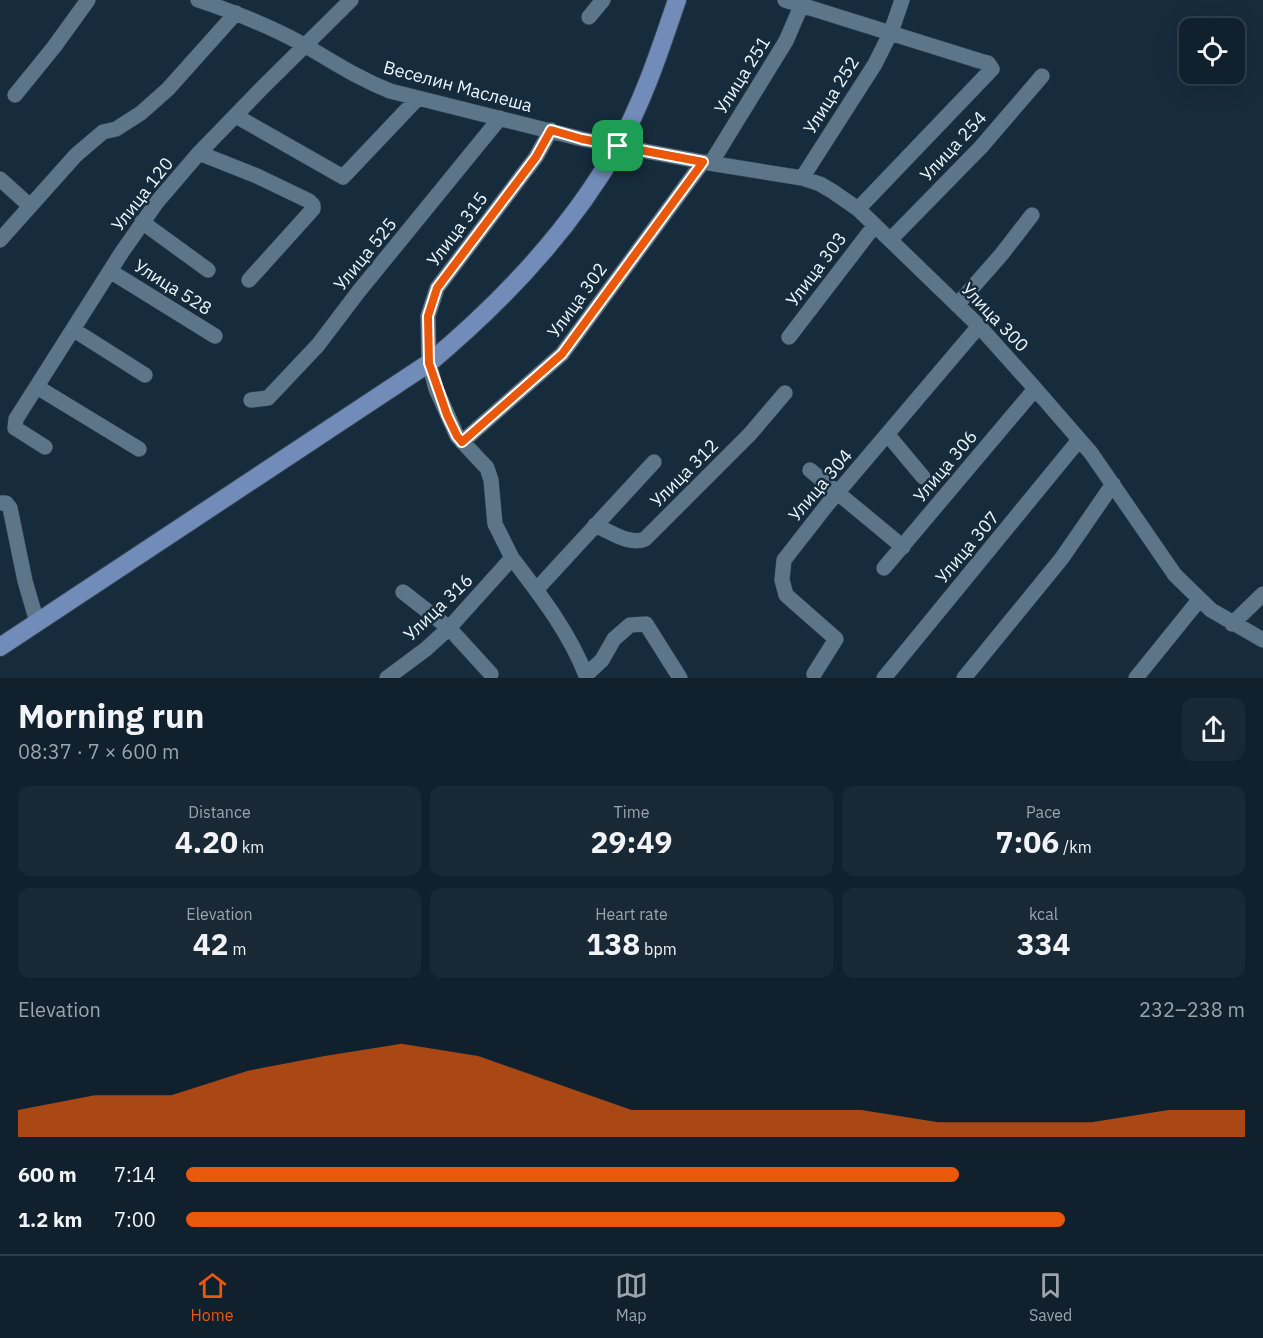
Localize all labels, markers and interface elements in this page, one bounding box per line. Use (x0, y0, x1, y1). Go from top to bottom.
map controls (1179, 18, 1245, 84)
button: locate (1179, 18, 1245, 84)
street label: Улица 251 (709, 32, 775, 118)
street label: Улица 252 (798, 52, 864, 138)
street label: Веселин Маслеша (381, 55, 535, 117)
street label: Улица 254 (915, 106, 991, 186)
pin (592, 120, 643, 171)
icon: arrive (601, 129, 634, 162)
street label: Улица 120 (106, 152, 178, 236)
street label: Улица 315 (422, 187, 492, 271)
street label: Улица 525 (329, 213, 401, 295)
street label: Улица 303 (781, 227, 851, 311)
street label: Улица 528 (130, 254, 216, 320)
street label: Улица 302 (542, 258, 612, 342)
street label: Улица 300 (956, 278, 1034, 356)
street label: Улица 306 (908, 425, 982, 507)
street label: Улица 312 (645, 434, 723, 512)
street label: Улица 304 (783, 444, 857, 526)
street label: Улица 307 (930, 506, 1004, 588)
street label: Улица 316 (399, 568, 477, 646)
text: Morning run (18, 694, 204, 737)
button: share (1182, 698, 1245, 761)
text: 08:37 · 7 × 600 m (18, 738, 179, 765)
text: Distance (188, 802, 251, 822)
text: Time (614, 802, 649, 822)
text: Pace (1026, 802, 1061, 822)
text: 4.20 (175, 822, 238, 861)
text: 29:49 (591, 822, 672, 861)
text: 7:06 (995, 822, 1059, 861)
text: km (238, 837, 264, 857)
text: /km (1059, 837, 1092, 857)
text: Elevation (186, 904, 253, 924)
text: Heart rate (595, 904, 668, 924)
text: kcal (1029, 904, 1058, 924)
text: 42 (193, 924, 229, 963)
text: 138 (586, 924, 640, 963)
text: 334 (1017, 924, 1071, 963)
text: m (229, 939, 246, 959)
text: bpm (640, 939, 677, 959)
text: Elevation (18, 996, 101, 1023)
text: 232–238 m (1139, 996, 1245, 1023)
text: 600 m (18, 1161, 77, 1188)
text: 7:14 (114, 1161, 156, 1188)
text: 1.2 km (18, 1206, 82, 1233)
text: 7:00 (114, 1206, 156, 1233)
tab: Home (191, 1269, 234, 1325)
tab: Map (615, 1269, 648, 1325)
tab: Saved (1029, 1269, 1072, 1325)

